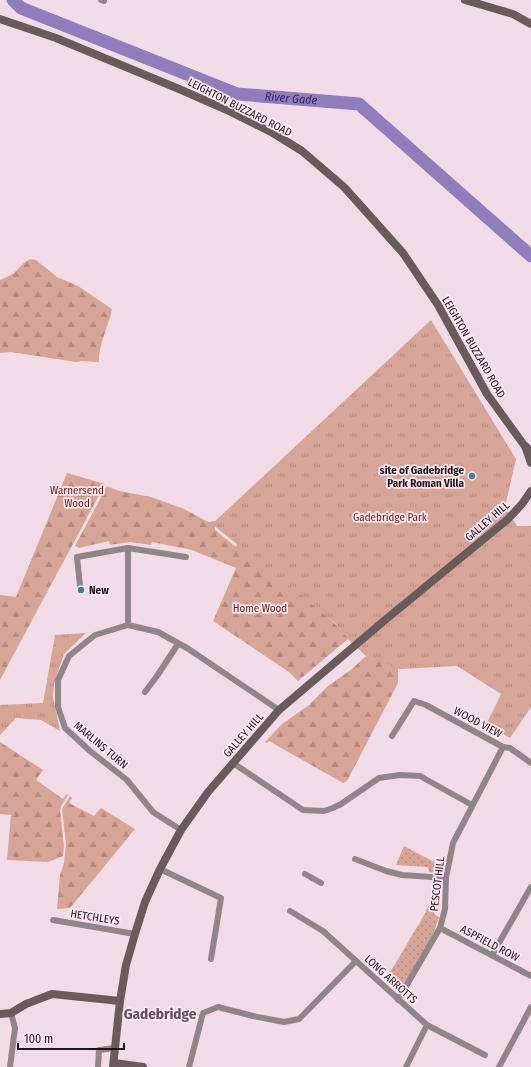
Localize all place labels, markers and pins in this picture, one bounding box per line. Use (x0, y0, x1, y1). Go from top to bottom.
place label: site of Gadebridge Park Roman Villa (380, 464, 465, 490)
marker: site of Gadebridge Park Roman Villa (467, 471, 477, 481)
place label: New (89, 584, 109, 597)
marker: New (76, 585, 86, 595)

